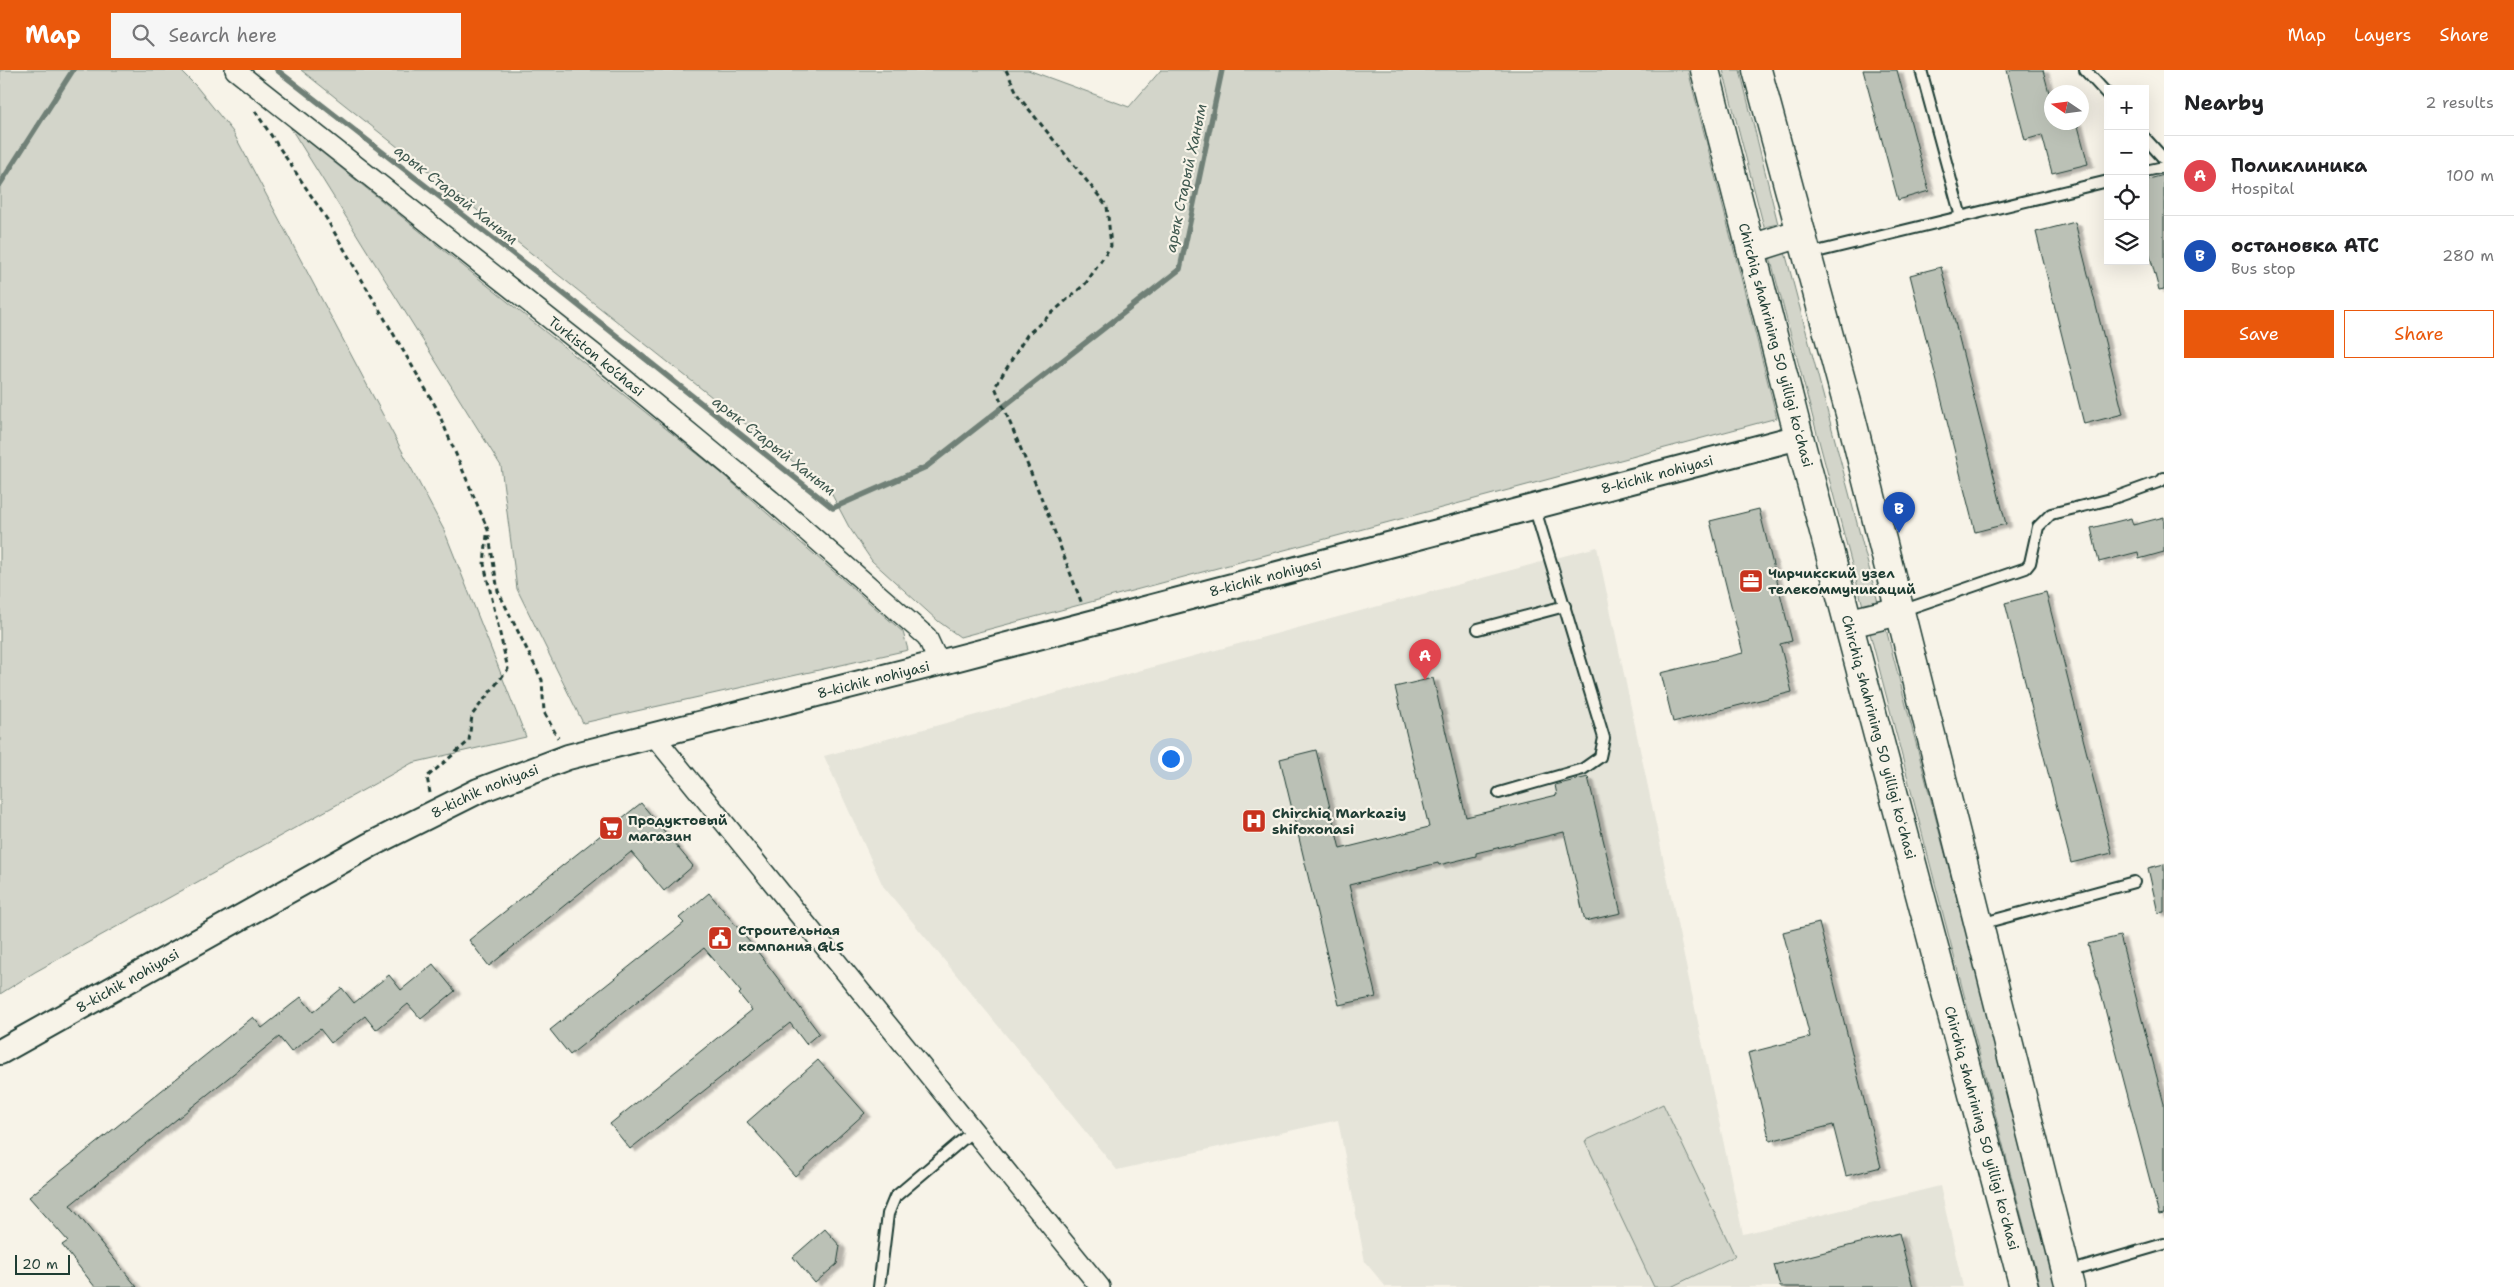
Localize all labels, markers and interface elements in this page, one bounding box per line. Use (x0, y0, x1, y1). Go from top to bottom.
search box (111, 13, 461, 58)
text: Map (25, 19, 81, 51)
icon: search (129, 21, 157, 49)
text: Search here (169, 23, 277, 48)
text: Map (2288, 23, 2326, 47)
text: Layers (2354, 23, 2411, 47)
text: Share (2439, 23, 2489, 47)
north arrow (2044, 85, 2089, 130)
map controls (2104, 85, 2149, 265)
button: + (2104, 85, 2149, 130)
text: Nearby (2184, 89, 2264, 117)
text: 2 results (2425, 92, 2494, 113)
water label: арык Старый Ханым (1160, 102, 1212, 254)
button: − (2104, 130, 2149, 175)
water label: арык Старый Ханым (390, 140, 522, 250)
text: Поликлиника (2231, 153, 2367, 178)
text: A (2194, 165, 2206, 186)
text: 100 m (2446, 165, 2494, 186)
button: locate (2104, 175, 2149, 220)
text: Hospital (2231, 178, 2294, 199)
button: layers (2104, 220, 2149, 265)
street label: Chirchiq shahrining 50 yilligi koʻchasi (1735, 221, 1817, 469)
text: остановка АТС (2231, 233, 2379, 258)
text: B (2195, 245, 2205, 266)
text: 280 m (2442, 245, 2494, 266)
text: Bus stop (2231, 258, 2296, 279)
button: Save (2184, 310, 2334, 358)
button: Share (2344, 310, 2494, 358)
street label: Turkiston ko‘chasi (545, 312, 648, 400)
water label: арык Старый Ханым (708, 391, 840, 501)
street label: 8-kichik nohiyasi (1599, 451, 1715, 498)
pin: B (1883, 492, 1915, 533)
street label: 8-kichik nohiyasi (1207, 554, 1323, 601)
place label: Чирчикский узел телекоммуникаций (1768, 564, 1916, 598)
office icon: Чирчикский узел телекоммуникаций (1738, 568, 1764, 594)
street label: Chirchiq shahrining 50 yilligi koʻchasi (1838, 613, 1920, 861)
pin: A (1409, 639, 1441, 680)
street label: 8-kichik nohiyasi (815, 657, 932, 702)
your location (1158, 746, 1184, 772)
street label: 8-kichik nohiyasi (428, 760, 541, 822)
place label: Chirchiq Markaziy shifoxonasi (1272, 804, 1406, 838)
hospital icon: Chirchiq Markaziy shifoxonasi (1241, 808, 1267, 834)
place label: Продуктовый магазин (628, 811, 728, 845)
supermarket icon: Продуктовый магазин (598, 815, 624, 841)
place label: Строительная компания GLS (738, 921, 844, 955)
public building icon: Строительная компания GLS (707, 925, 733, 951)
street label: 8-kichik nohiyasi (73, 945, 182, 1017)
street label: Chirchiq shahrining 50 yilligi koʻchasi (1941, 1004, 2023, 1252)
scale bar (15, 1252, 70, 1275)
text: 20 m (22, 1255, 58, 1273)

